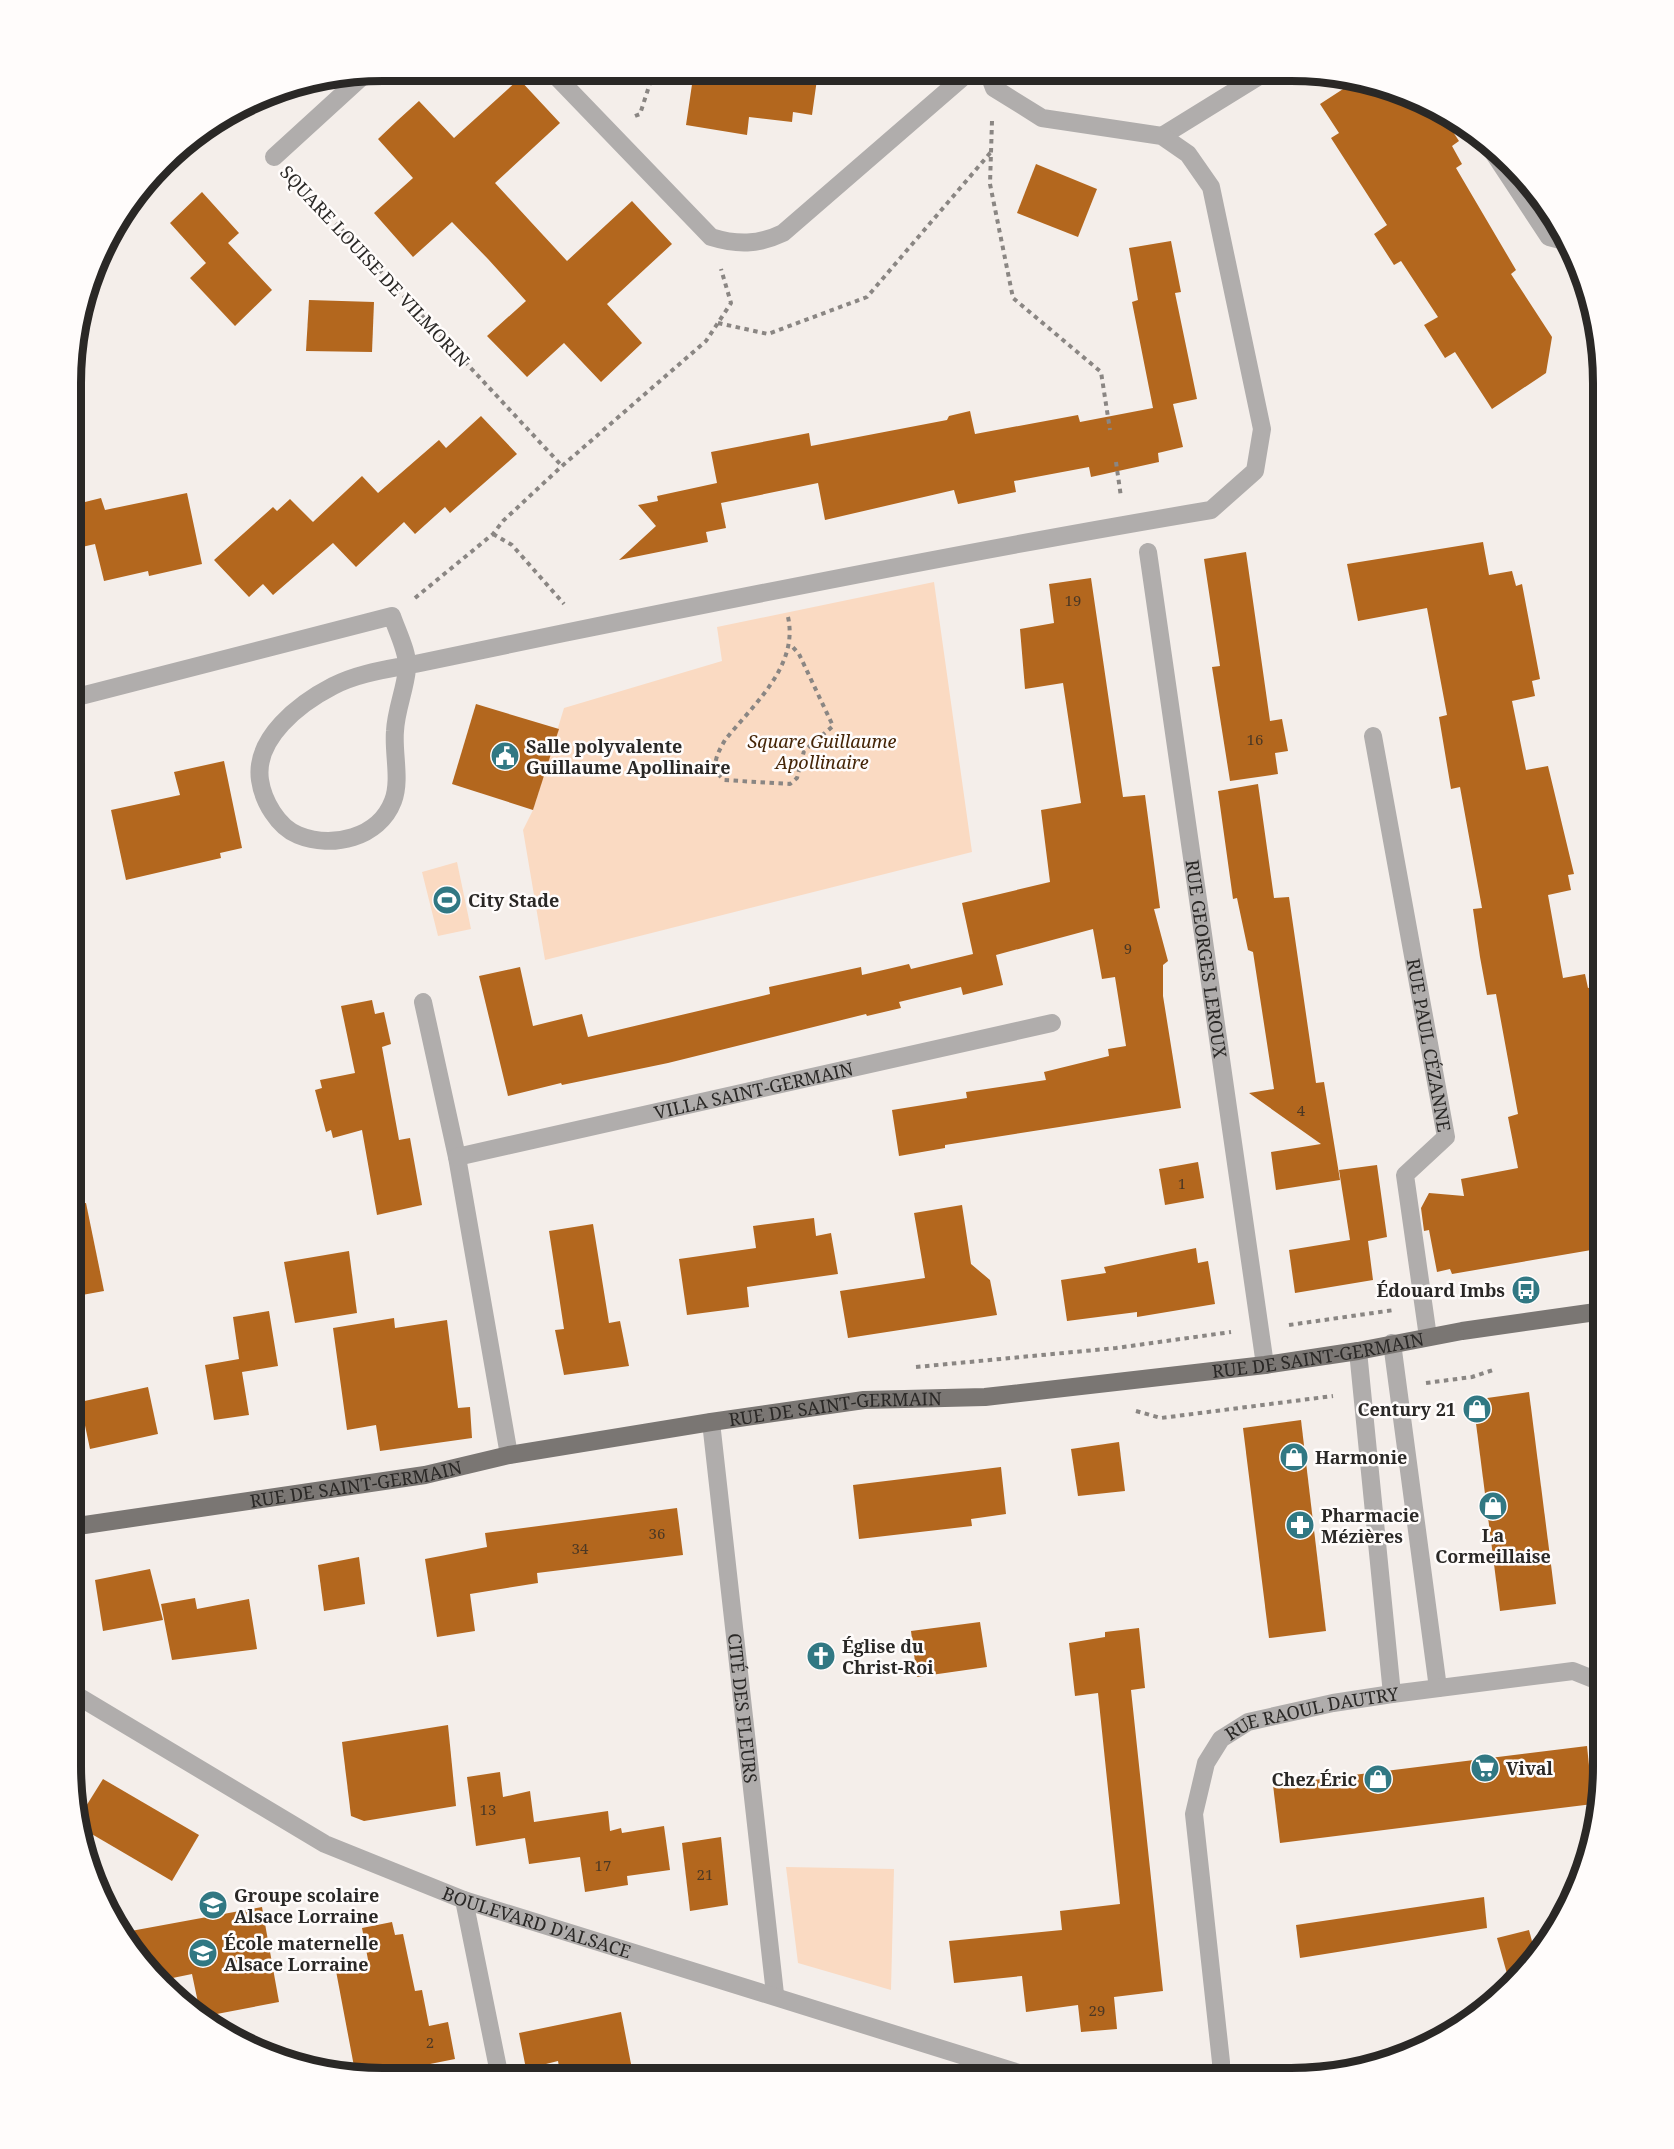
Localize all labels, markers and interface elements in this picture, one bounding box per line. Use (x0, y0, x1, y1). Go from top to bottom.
street label: SQUARE LOUISE DE VILMORIN (275, 160, 475, 372)
house number: 19 (1065, 590, 1081, 610)
park label: Square Guillaume Apollinaire (748, 729, 897, 774)
house number: 16 (1247, 729, 1263, 749)
place label: Salle polyvalente Guillaume Apollinaire (526, 734, 730, 779)
public building icon: Salle polyvalente Guillaume Apollinaire (489, 740, 521, 772)
street label: RUE GEORGES LEROUX (1180, 858, 1233, 1060)
sports icon: City Stade (431, 884, 463, 916)
place label: City Stade (468, 888, 559, 912)
house number: 9 (1124, 938, 1132, 958)
street label: RUE PAUL CÉZANNE (1402, 956, 1457, 1134)
street label: VILLA SAINT-GERMAIN (652, 1056, 856, 1124)
house number: 4 (1297, 1100, 1306, 1120)
house number: 1 (1178, 1173, 1186, 1193)
bus stop icon: Édouard Imbs (1510, 1274, 1542, 1306)
place label: Édouard Imbs (1377, 1278, 1505, 1302)
street label: RUE DE SAINT-GERMAIN (1211, 1327, 1426, 1383)
street label: RUE DE SAINT-GERMAIN (727, 1386, 942, 1431)
shop icon: Century 21 (1461, 1393, 1493, 1425)
place label: Century 21 (1358, 1397, 1456, 1421)
shop icon: Harmonie (1278, 1441, 1310, 1473)
place label: Harmonie (1315, 1445, 1407, 1469)
street label: RUE DE SAINT-GERMAIN (248, 1455, 464, 1513)
shop icon: La Cormeillaise (1477, 1490, 1509, 1522)
place label: Pharmacie Mézières (1321, 1503, 1419, 1548)
pharmacy icon: Pharmacie Mézières (1284, 1509, 1316, 1541)
house number: 36 (649, 1523, 665, 1543)
place label: La Cormeillaise (1435, 1523, 1551, 1568)
house number: 34 (572, 1538, 589, 1558)
street label: CITÉ DES FLEURS (723, 1632, 763, 1785)
place label: Église du Christ-Roi (842, 1634, 934, 1679)
church icon: Église du Christ-Roi (805, 1640, 837, 1672)
street label: RUE RAOUL DAUTRY (1220, 1681, 1401, 1746)
supermarket icon: Vival (1469, 1752, 1501, 1784)
place label: Vival (1506, 1756, 1554, 1780)
shop icon: Chez Éric (1362, 1763, 1394, 1795)
place label: Chez Éric (1271, 1767, 1357, 1791)
house number: 13 (480, 1799, 496, 1819)
house number: 17 (595, 1855, 611, 1875)
house number: 21 (697, 1864, 713, 1884)
street label: BOULEVARD D'ALSACE (439, 1881, 634, 1963)
place label: Groupe scolaire Alsace Lorraine (234, 1883, 379, 1928)
school or university icon: Groupe scolaire Alsace Lorraine (197, 1889, 229, 1921)
place label: École maternelle Alsace Lorraine (224, 1931, 378, 1976)
school or university icon: École maternelle Alsace Lorraine (187, 1937, 219, 1969)
house number: 29 (1089, 2000, 1105, 2020)
house number: 2 (426, 2032, 434, 2052)

